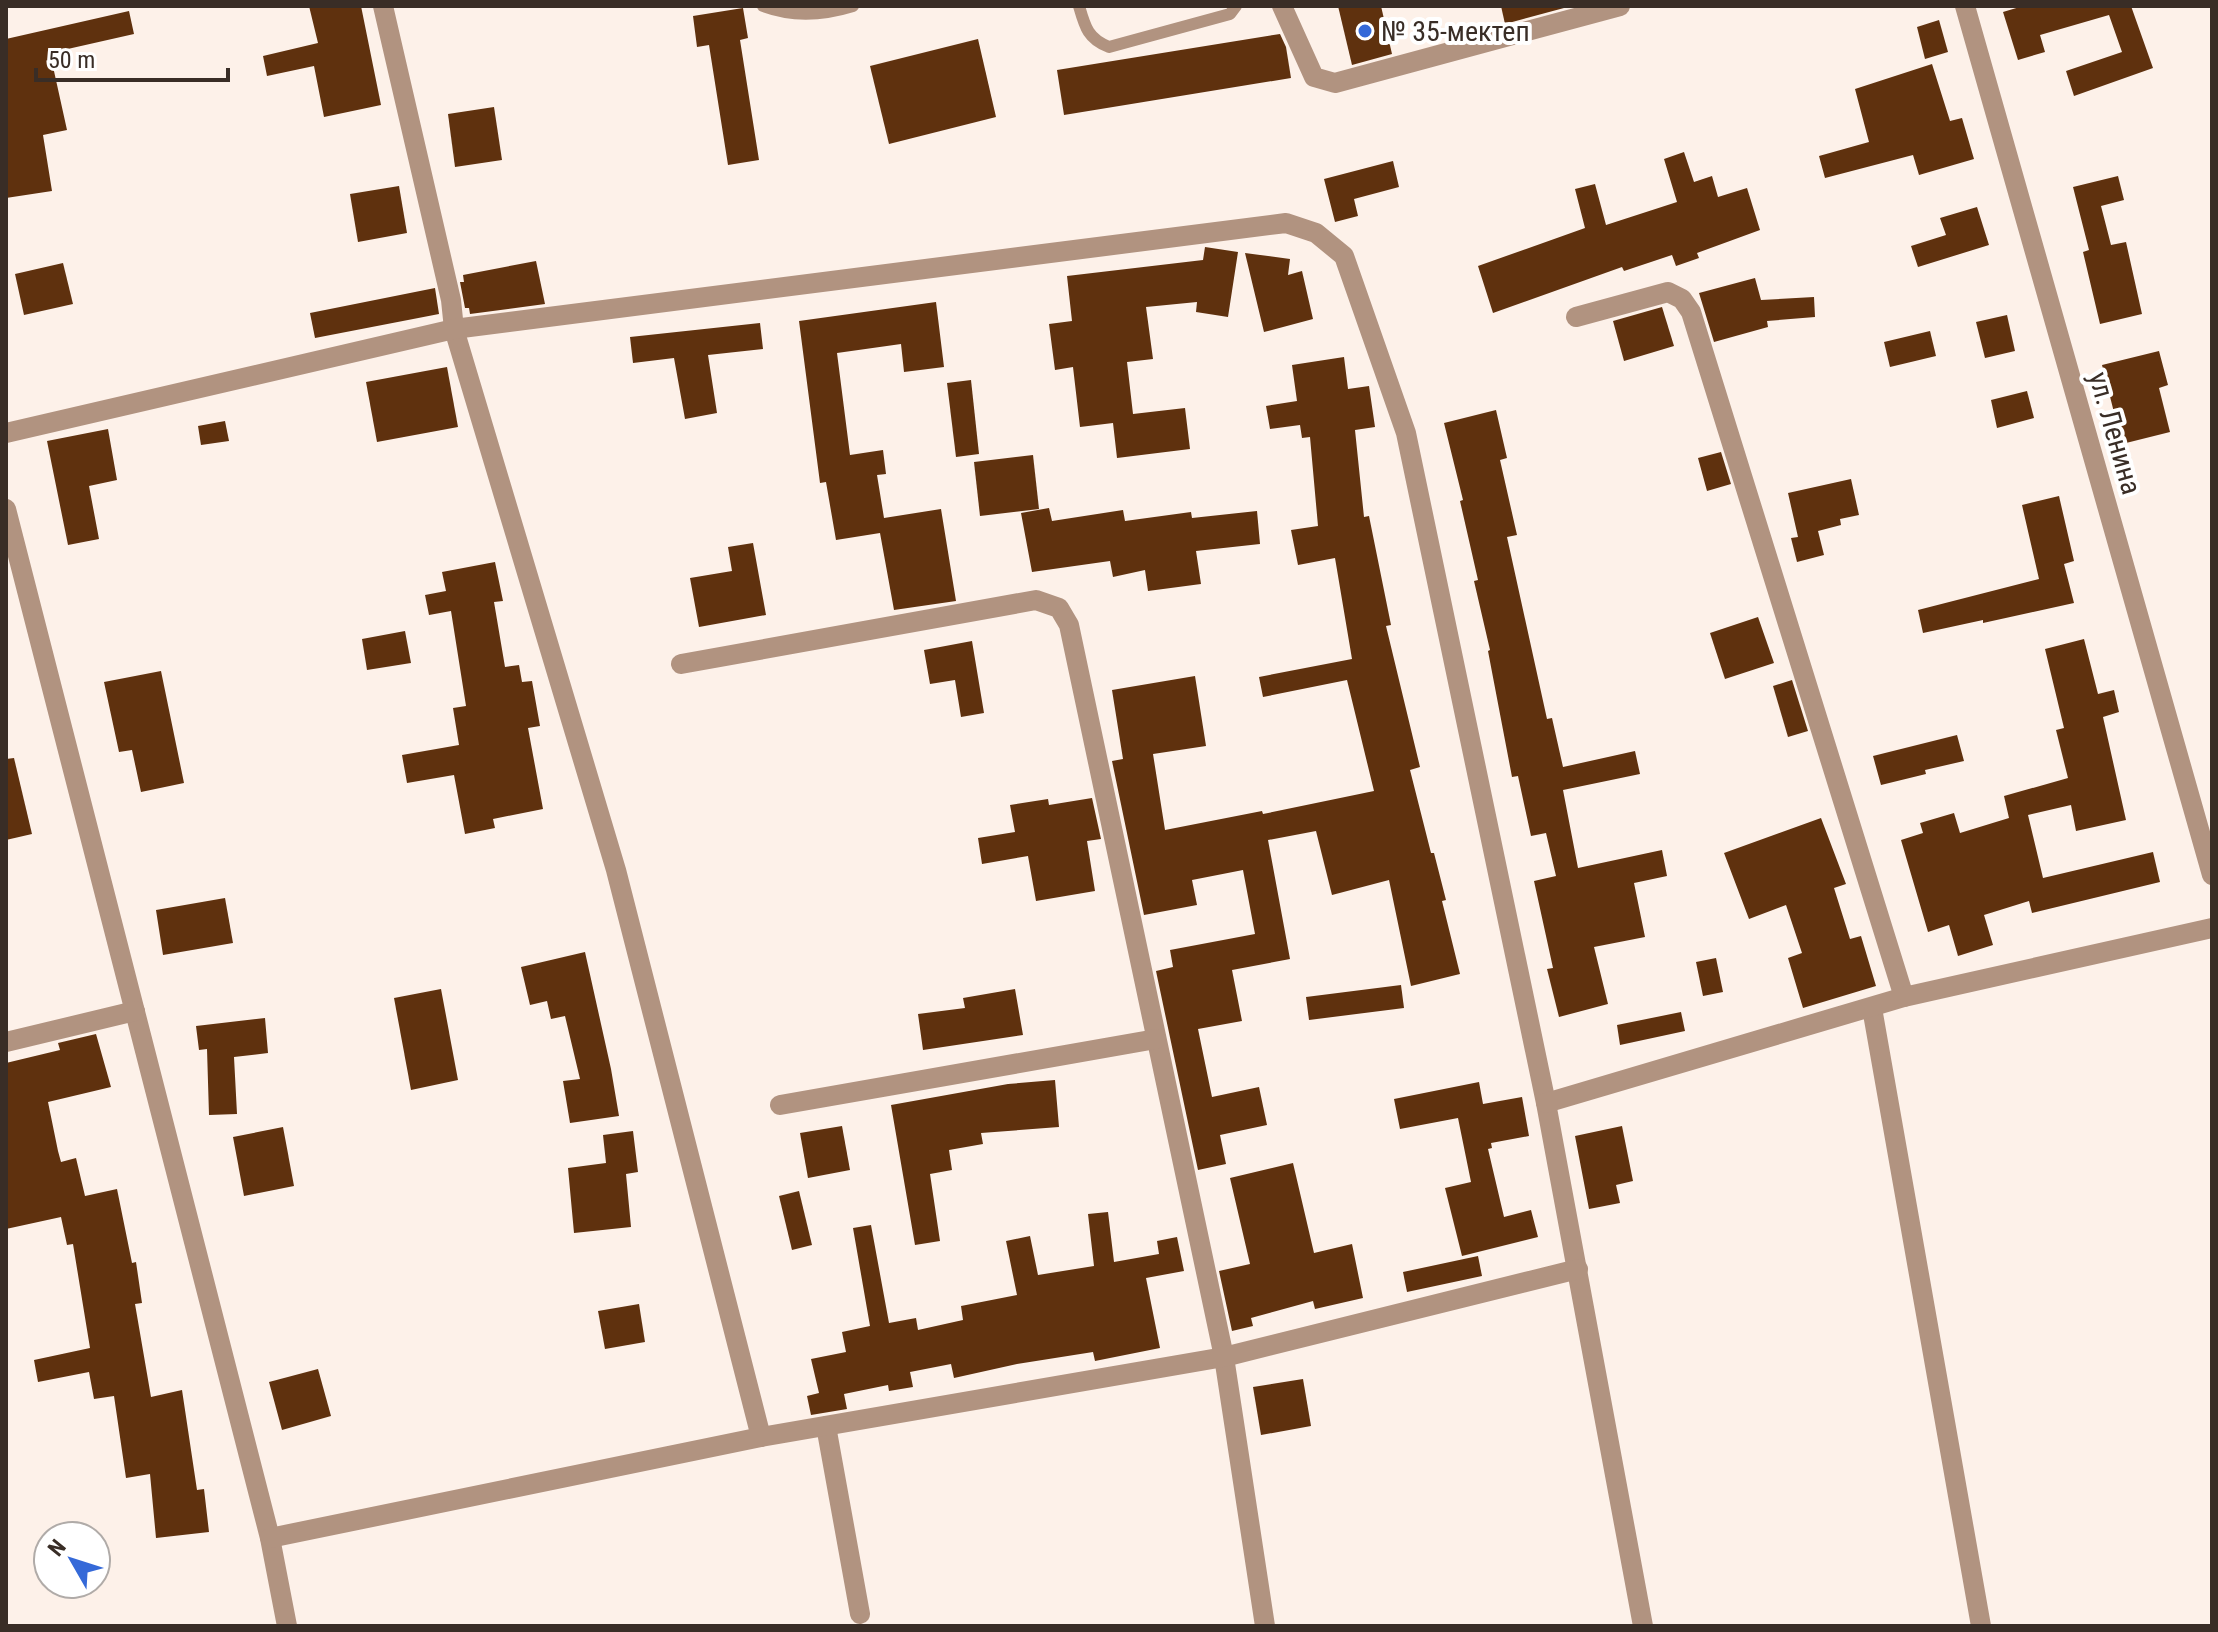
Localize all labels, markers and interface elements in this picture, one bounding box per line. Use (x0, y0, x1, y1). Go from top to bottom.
place label: № 35-мектеп (1381, 15, 1530, 48)
marker: № 35-мектеп (1356, 22, 1374, 40)
scale bar (36, 32, 228, 82)
text: 50 m (48, 46, 95, 74)
street label: ул. Ленина (2082, 368, 2148, 498)
north arrow (32, 1520, 112, 1600)
text: N (43, 1535, 71, 1561)

